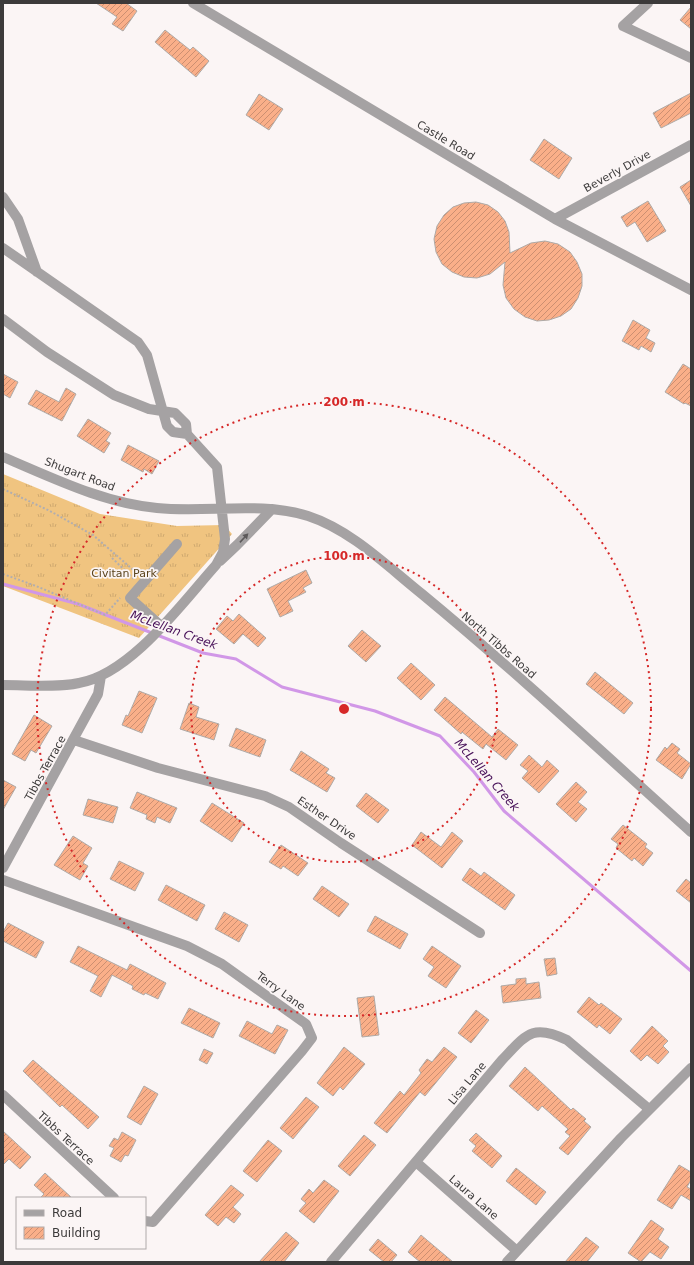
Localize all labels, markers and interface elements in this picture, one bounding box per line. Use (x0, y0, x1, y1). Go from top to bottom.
street label: Castle Road (414, 118, 477, 163)
street label: Beverly Drive (582, 148, 653, 195)
text: 200 m (323, 395, 365, 409)
street label: Shugart Road (43, 455, 117, 494)
one-way arrow (239, 533, 249, 543)
text: 100 m (323, 549, 365, 563)
park label: Civitan Park (91, 567, 157, 580)
water label: McLellan Creek (129, 608, 220, 653)
street label: North Tibbs Road (459, 609, 539, 681)
centre of rings (337, 702, 351, 716)
street label: Tibbs Terrace (22, 733, 69, 804)
water label: McLellan Creek (452, 736, 523, 815)
street label: Esther Drive (295, 794, 359, 843)
street label: Terry Lane (253, 969, 308, 1014)
street label: Lisa Lane (446, 1059, 489, 1107)
street label: Tibbs Terrace (34, 1108, 97, 1168)
street label: Laura Lane (446, 1172, 501, 1223)
legend (16, 1197, 146, 1249)
text: Road (52, 1206, 82, 1220)
text: Building (52, 1226, 101, 1240)

